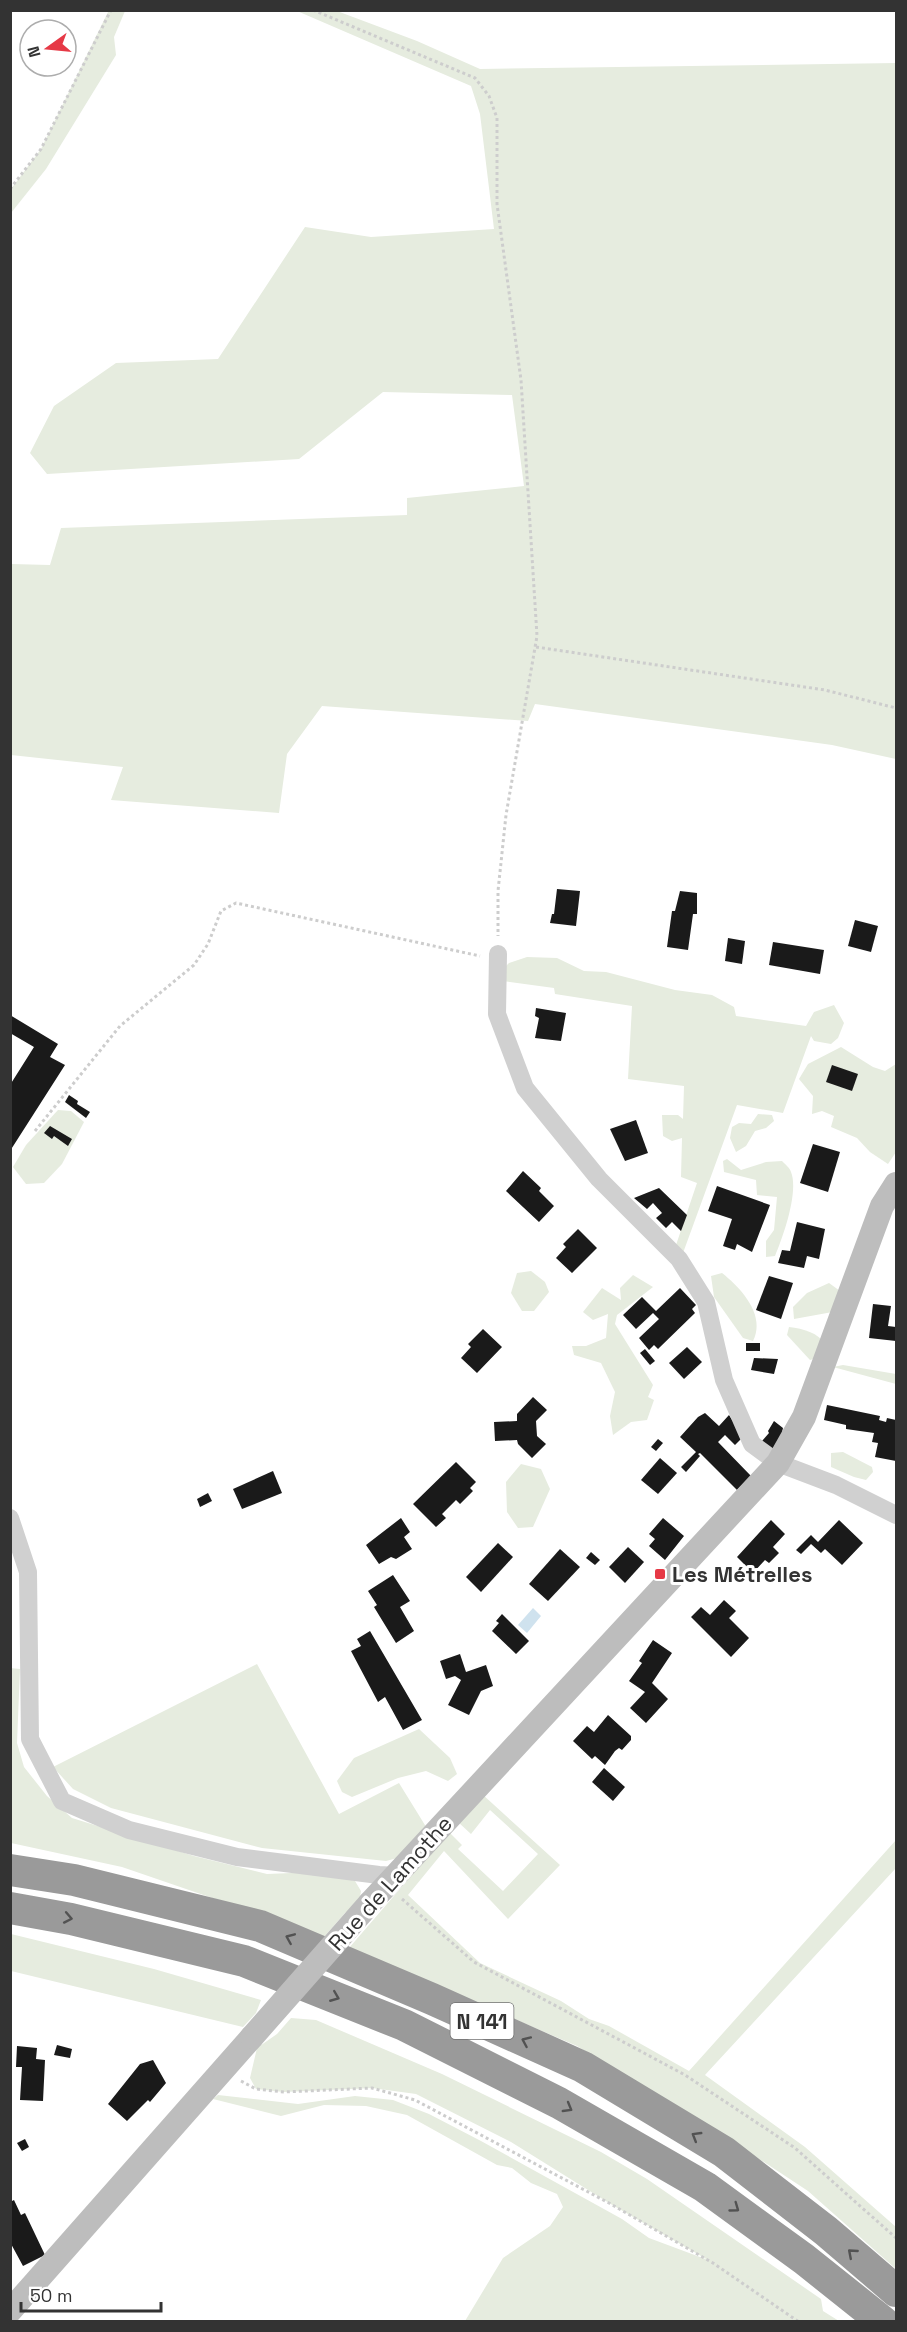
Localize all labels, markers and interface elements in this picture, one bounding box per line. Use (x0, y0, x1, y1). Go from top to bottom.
north arrow (18, 18, 78, 78)
text: N (22, 44, 46, 60)
place label: Les Métrelles (672, 1560, 812, 1588)
marker: Les Métrelles (653, 1567, 667, 1581)
street label: Rue de Lamothe (322, 1810, 458, 1956)
one-way arrow (63, 1911, 73, 1924)
one-way arrow (285, 1933, 296, 1945)
one-way arrow (329, 1990, 340, 2002)
road number: N 141 (450, 2003, 514, 2039)
one-way arrow (521, 2037, 532, 2049)
one-way arrow (562, 2101, 572, 2112)
one-way arrow (692, 2131, 702, 2143)
one-way arrow (728, 2201, 739, 2212)
one-way arrow (848, 2249, 859, 2260)
scale bar (21, 2275, 160, 2313)
text: 50 m (30, 2284, 72, 2307)

